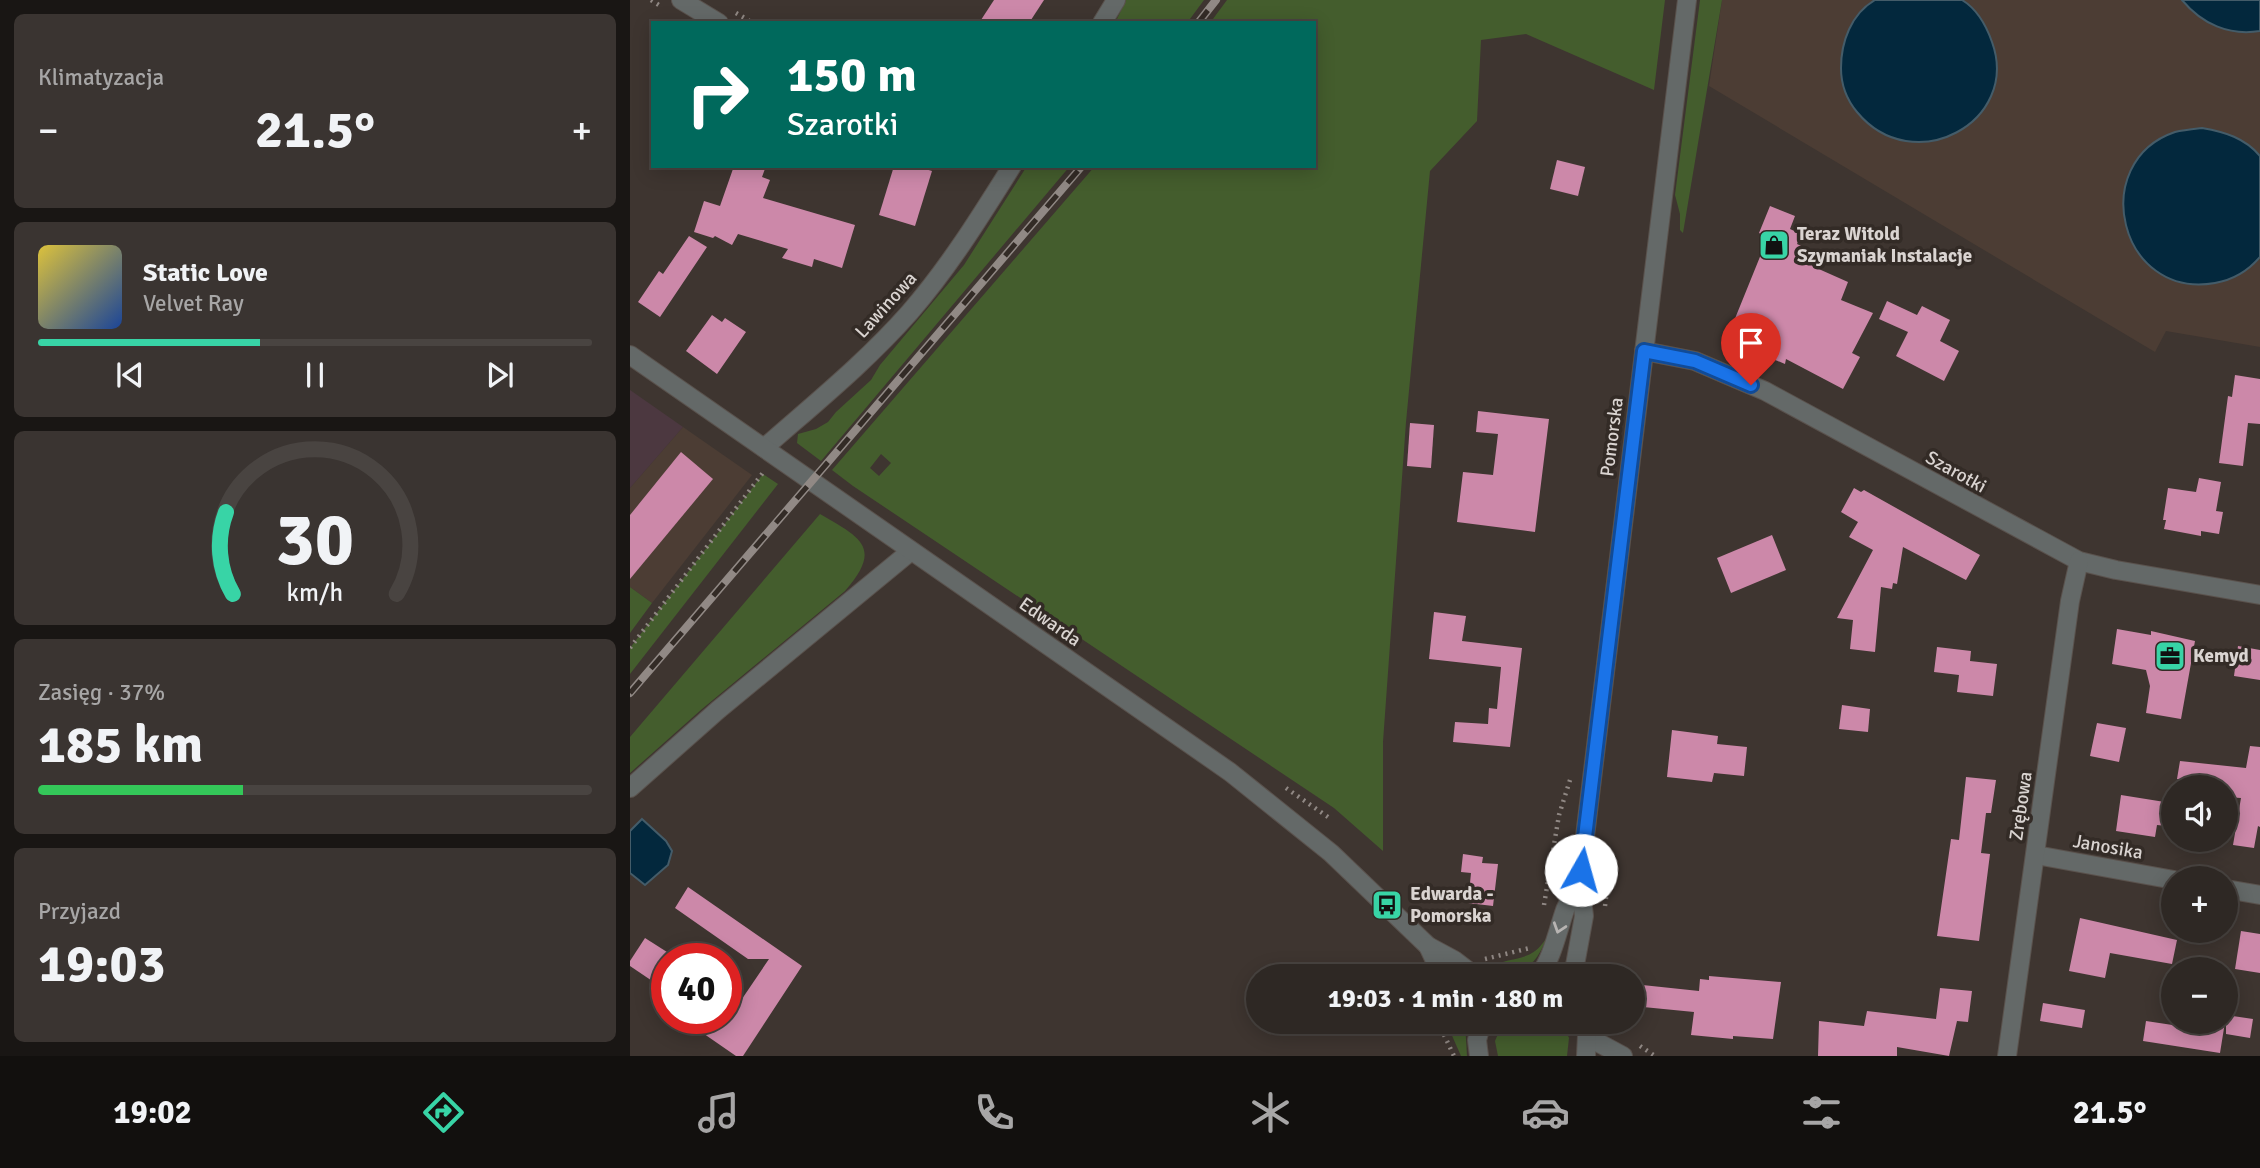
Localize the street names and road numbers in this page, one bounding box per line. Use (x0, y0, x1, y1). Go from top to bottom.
street label: Lawinowa (850, 267, 922, 343)
street label: Pomorska (1595, 396, 1629, 478)
street label: Szarotki (1921, 445, 1991, 499)
street label: Edwarda (1014, 592, 1086, 652)
street label: Zrębowa (2004, 770, 2038, 842)
street label: Janosika (2071, 829, 2145, 865)

